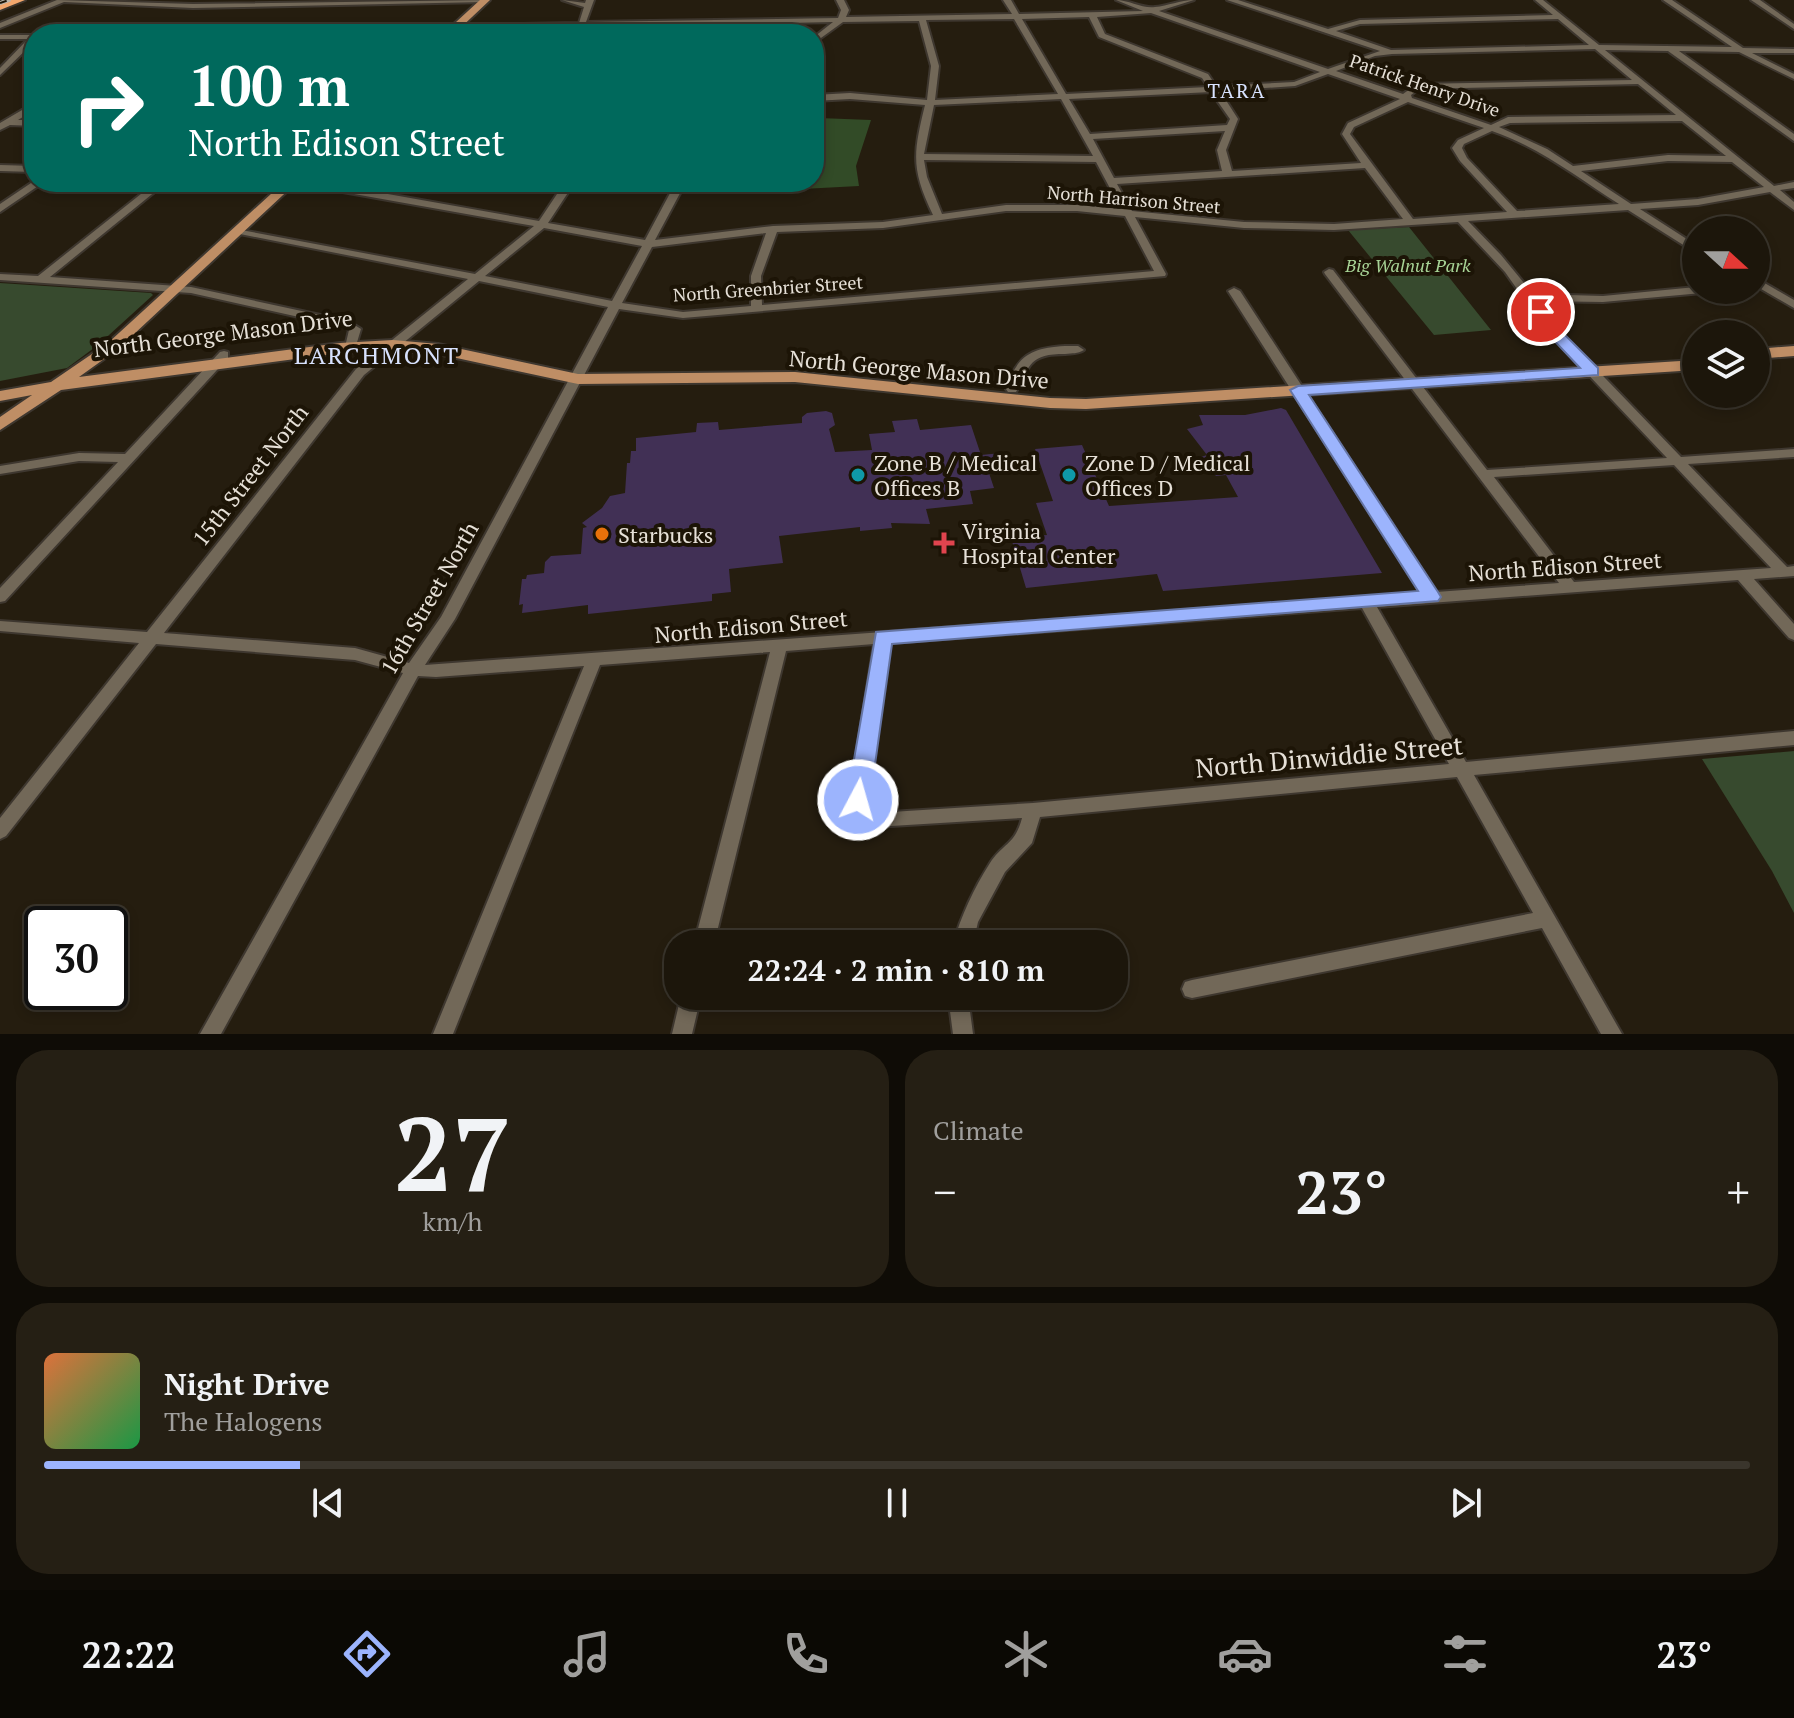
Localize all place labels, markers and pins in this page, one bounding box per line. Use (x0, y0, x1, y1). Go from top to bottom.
pin (1507, 278, 1575, 346)
place label: Zone B / Medical Offices B (874, 448, 1037, 502)
place label: Zone D / Medical Offices D (1085, 448, 1250, 502)
marker: Zone B / Medical Offices B (849, 466, 867, 484)
marker: Zone D / Medical Offices D (1060, 466, 1078, 484)
place label: Virginia Hospital Center (962, 516, 1116, 570)
place label: Starbucks (618, 520, 713, 549)
marker: Starbucks (593, 525, 611, 543)
marker: Virginia Hospital Center (933, 532, 955, 554)

